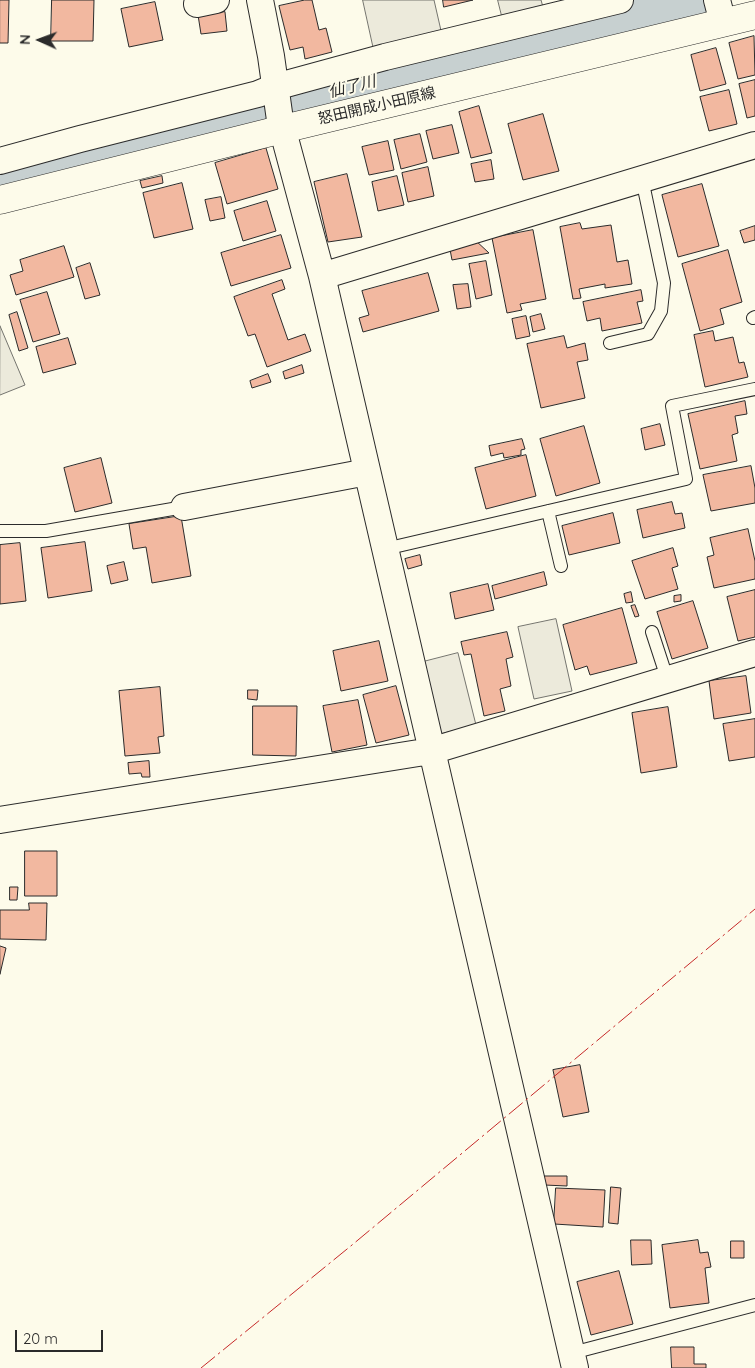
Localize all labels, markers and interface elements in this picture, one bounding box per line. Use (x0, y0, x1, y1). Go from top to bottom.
north arrow (15, 15, 65, 65)
text: N (16, 34, 34, 45)
water label: 仙了川 (326, 72, 378, 102)
street label: 怒田開成小田原線 (317, 84, 437, 128)
scale bar (18, 1320, 105, 1352)
text: 20 m (23, 1329, 58, 1348)

